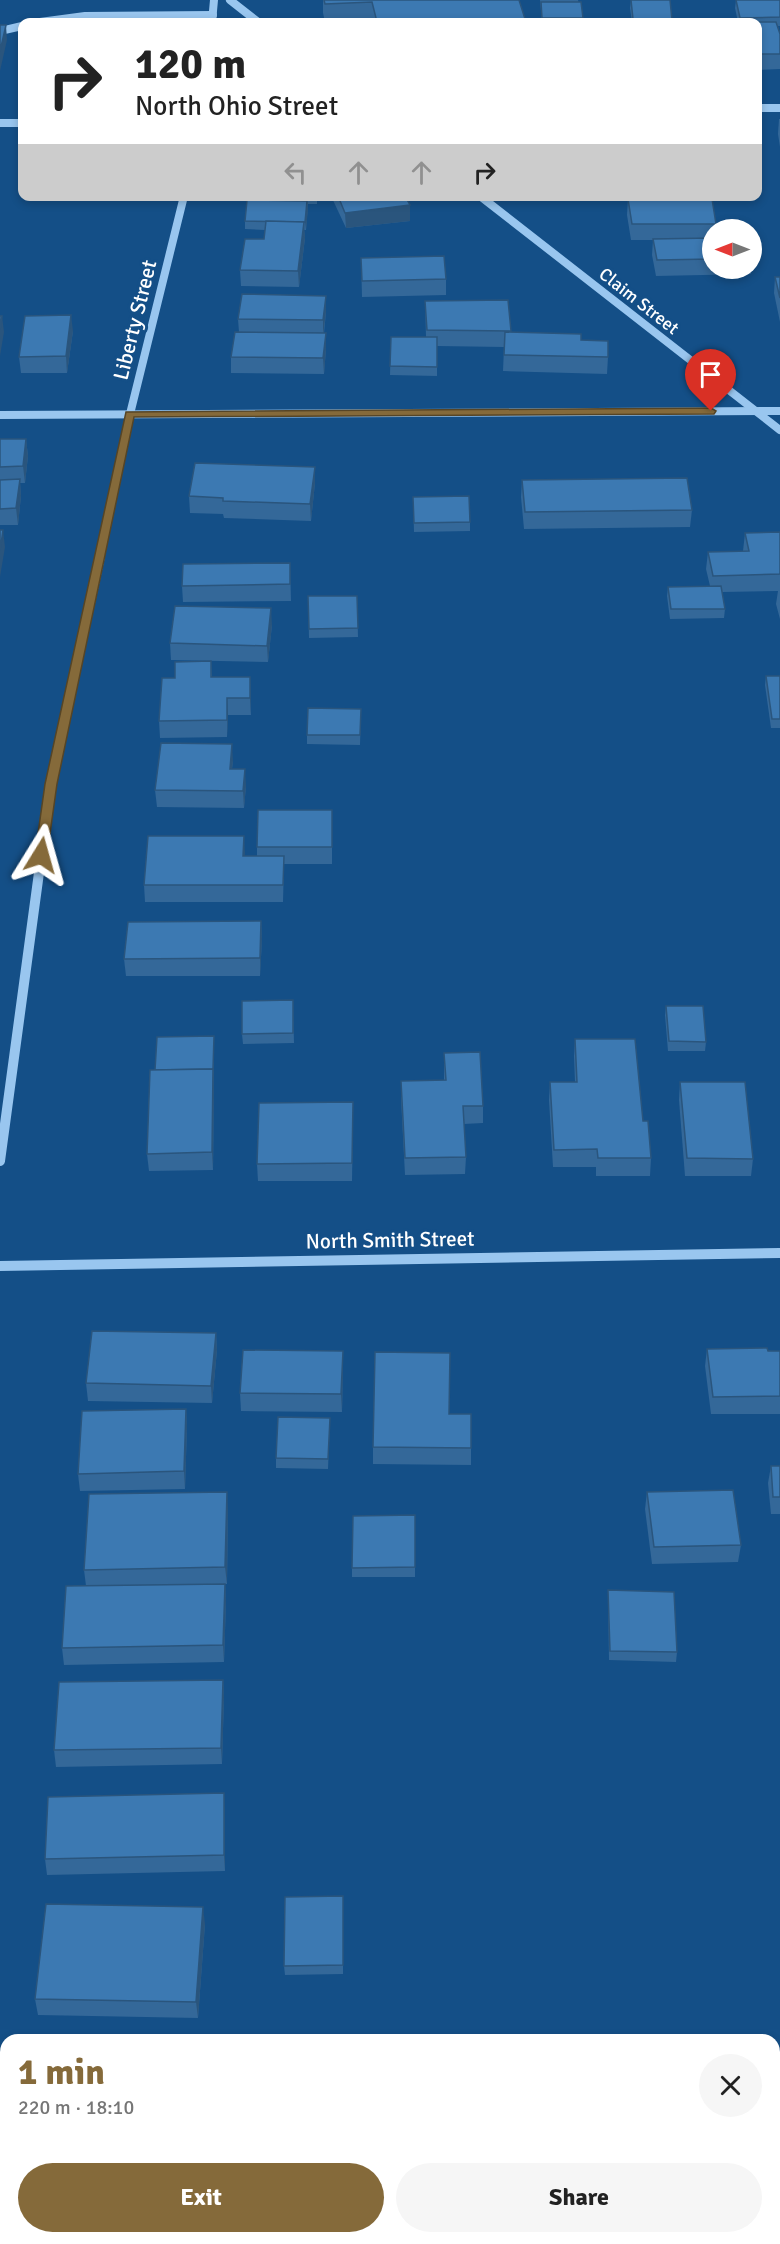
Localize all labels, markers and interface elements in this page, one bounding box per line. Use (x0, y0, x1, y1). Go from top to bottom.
text: 120 m (135, 39, 246, 90)
icon: right (36, 42, 114, 120)
text: North Ohio Street (135, 90, 338, 123)
icon: left (279, 156, 312, 189)
icon: ahead (342, 156, 375, 189)
icon: ahead (405, 156, 438, 189)
icon: right (468, 156, 501, 189)
north arrow (702, 219, 762, 279)
map controls (702, 219, 762, 279)
street label: Liberty Street (108, 257, 162, 383)
street label: Claim Street (595, 263, 683, 339)
pin (685, 349, 736, 411)
icon: arrive (694, 358, 727, 391)
position arrow (9, 823, 73, 887)
street label: North Smith Street (305, 1226, 475, 1254)
text: 1 min (18, 2050, 105, 2095)
button: close (699, 2054, 762, 2117)
text: 220 m · 18:10 (18, 2095, 134, 2120)
button: Exit (18, 2163, 384, 2232)
button: Share (396, 2163, 762, 2232)

